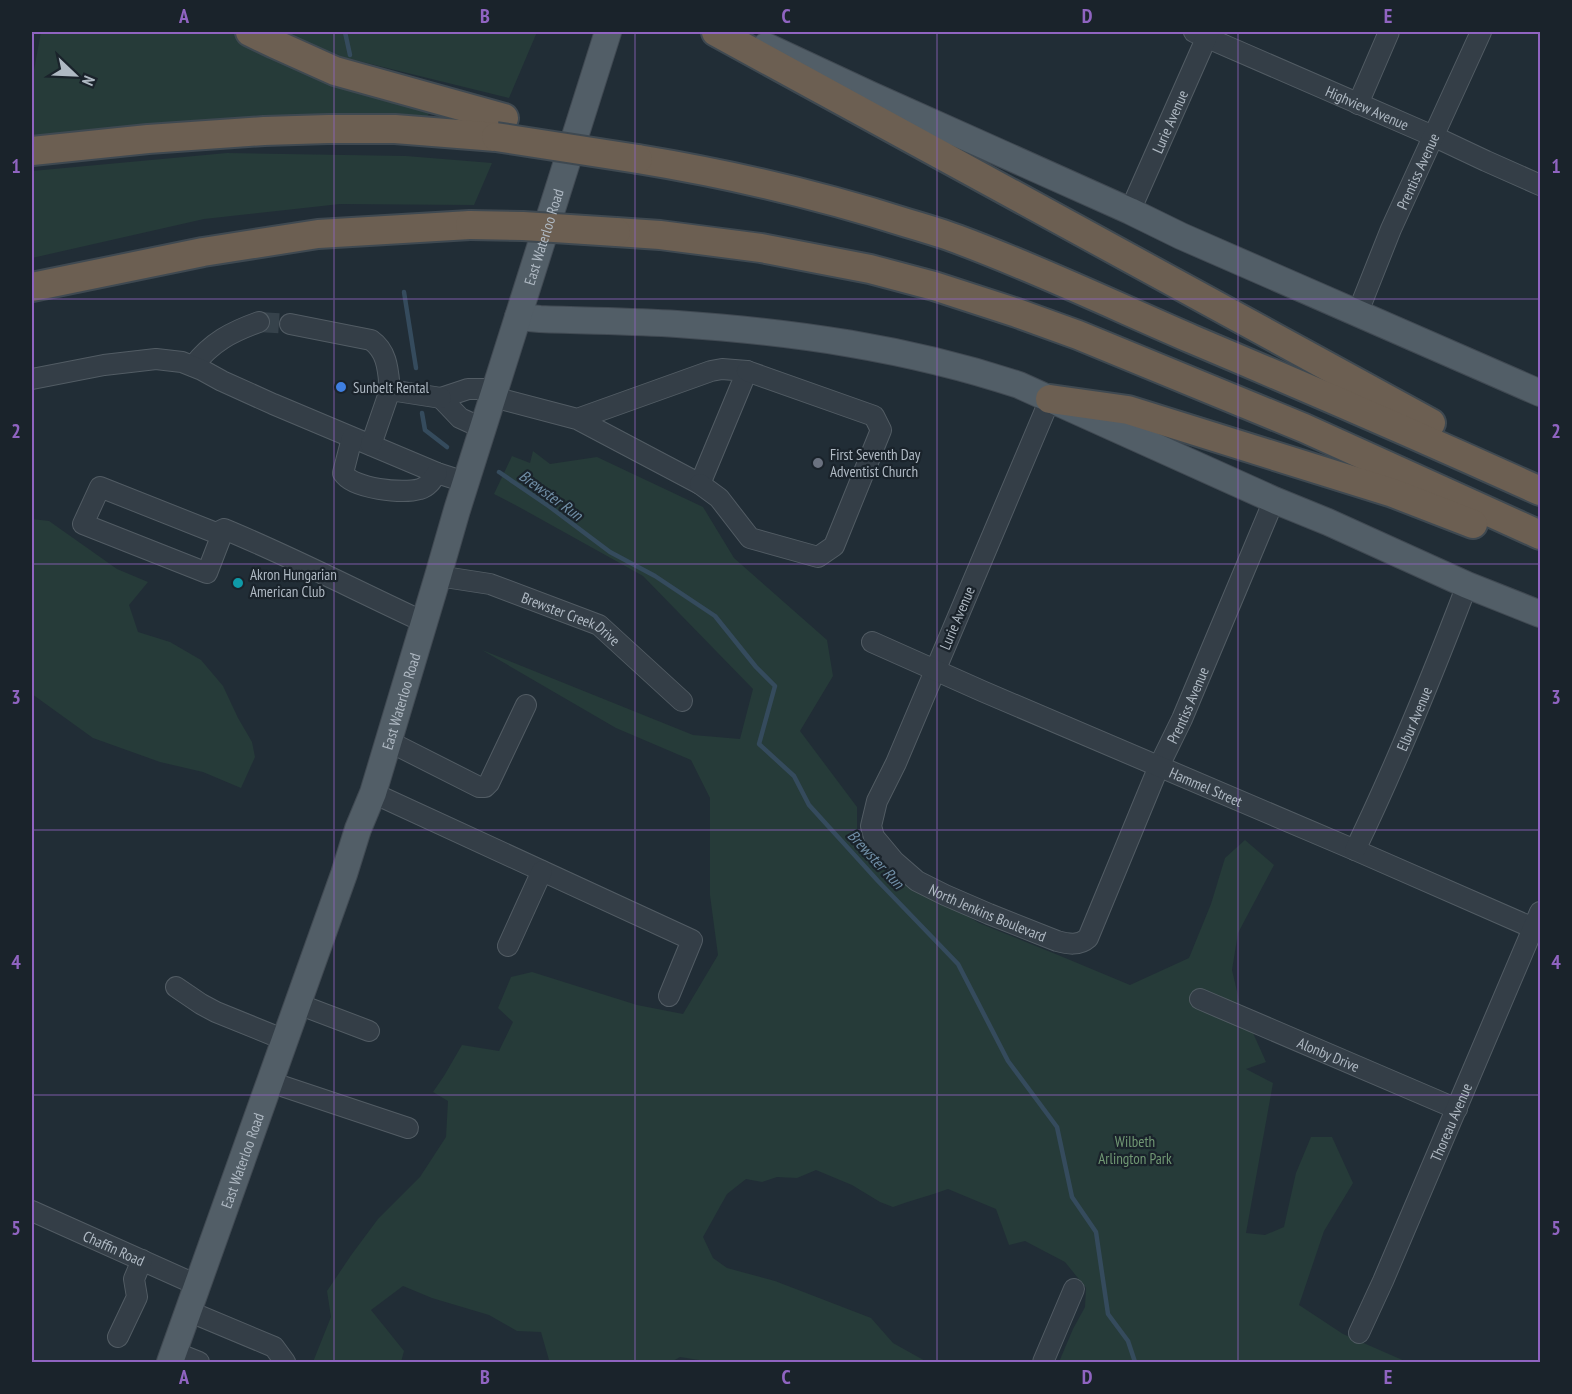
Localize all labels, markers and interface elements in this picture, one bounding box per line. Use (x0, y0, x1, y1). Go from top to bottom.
text: A (178, 3, 190, 29)
text: B (480, 3, 490, 29)
text: C (781, 3, 791, 29)
text: D (1082, 3, 1093, 29)
text: E (1384, 3, 1392, 29)
north arrow (45, 45, 105, 105)
text: N (78, 73, 100, 89)
street label: Highview Avenue (1323, 81, 1412, 134)
street label: Lurie Avenue (1147, 87, 1192, 156)
street label: Prentiss Avenue (1392, 130, 1443, 212)
text: 1 (11, 153, 21, 179)
text: 1 (1551, 153, 1561, 179)
street label: East Waterloo Road (519, 186, 567, 287)
place label: Sunbelt Rental (353, 378, 430, 397)
marker: Sunbelt Rental (334, 380, 348, 394)
text: 2 (11, 418, 21, 444)
text: 2 (1551, 418, 1561, 444)
place label: First Seventh Day Adventist Church (830, 445, 921, 481)
marker: First Seventh Day Adventist Church (811, 456, 825, 470)
water label: Brewster Run (515, 465, 587, 525)
place label: Akron Hungarian American Club (250, 565, 337, 601)
marker: Akron Hungarian American Club (231, 576, 245, 590)
street label: Lurie Avenue (935, 584, 979, 652)
street label: Brewster Creek Drive (519, 587, 624, 649)
street label: East Waterloo Road (377, 651, 424, 752)
street label: Prentiss Avenue (1162, 664, 1212, 746)
text: 3 (11, 684, 21, 710)
street label: Elbur Avenue (1392, 684, 1436, 754)
text: 3 (1551, 684, 1561, 710)
street label: Hammel Street (1167, 763, 1245, 810)
water label: Brewster Run (844, 825, 909, 893)
street label: North Jenkins Boulevard (926, 879, 1049, 945)
text: 4 (11, 949, 21, 975)
text: 4 (1551, 949, 1561, 975)
street label: Alonby Drive (1295, 1032, 1363, 1076)
street label: Thoreau Avenue (1426, 1080, 1476, 1164)
street label: East Waterloo Road (216, 1110, 268, 1211)
park label: Wilbeth Arlington Park (1098, 1132, 1172, 1168)
text: 5 (11, 1215, 21, 1241)
text: 5 (1551, 1215, 1561, 1241)
street label: Chaffin Road (80, 1226, 148, 1270)
text: A (178, 1364, 190, 1390)
text: B (480, 1364, 490, 1390)
text: C (781, 1364, 791, 1390)
text: D (1082, 1364, 1093, 1390)
text: E (1384, 1364, 1392, 1390)

